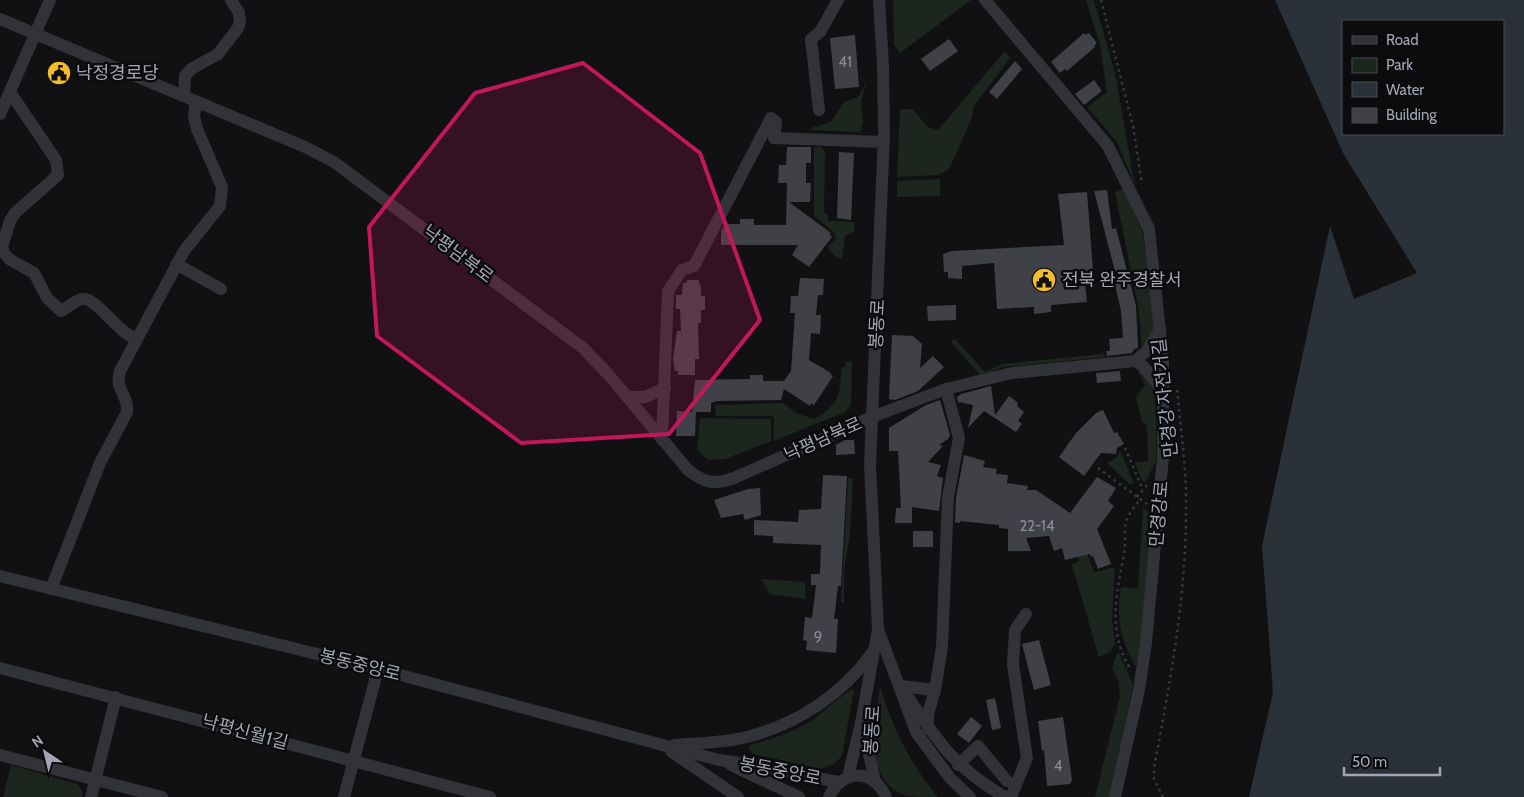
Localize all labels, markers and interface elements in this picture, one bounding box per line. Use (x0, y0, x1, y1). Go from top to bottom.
legend (1342, 20, 1504, 135)
text: Road (1386, 31, 1419, 49)
house number: 41 (838, 53, 852, 71)
text: Park (1386, 56, 1413, 74)
public building icon: 낙정경로당 (46, 60, 72, 86)
place label: 낙정경로당 (76, 62, 159, 84)
text: Water (1386, 81, 1424, 99)
text: Building (1386, 106, 1437, 124)
street label: 낙평남북로 (418, 220, 498, 288)
public building icon: 전북 완주경찰서 (1031, 267, 1057, 293)
place label: 전북 완주경찰서 (1062, 269, 1182, 291)
street label: 봉동로 (865, 299, 889, 349)
street label: 만경강 자전거길 (1148, 337, 1182, 459)
street label: 낙평남북로 (781, 412, 865, 466)
street label: 만경강로 (1145, 480, 1173, 548)
house number: 22-14 (1019, 517, 1055, 535)
house number: 9 (814, 628, 822, 646)
street label: 봉동중앙로 (317, 644, 403, 686)
street label: 봉동로 (859, 704, 885, 756)
street label: 낙평신월1길 (199, 710, 291, 754)
north arrow (20, 727, 70, 777)
text: N (28, 731, 47, 752)
scale bar (1344, 744, 1440, 776)
street label: 봉동중앙로 (737, 752, 823, 790)
text: 50 m (1352, 753, 1387, 771)
house number: 4 (1054, 757, 1063, 775)

